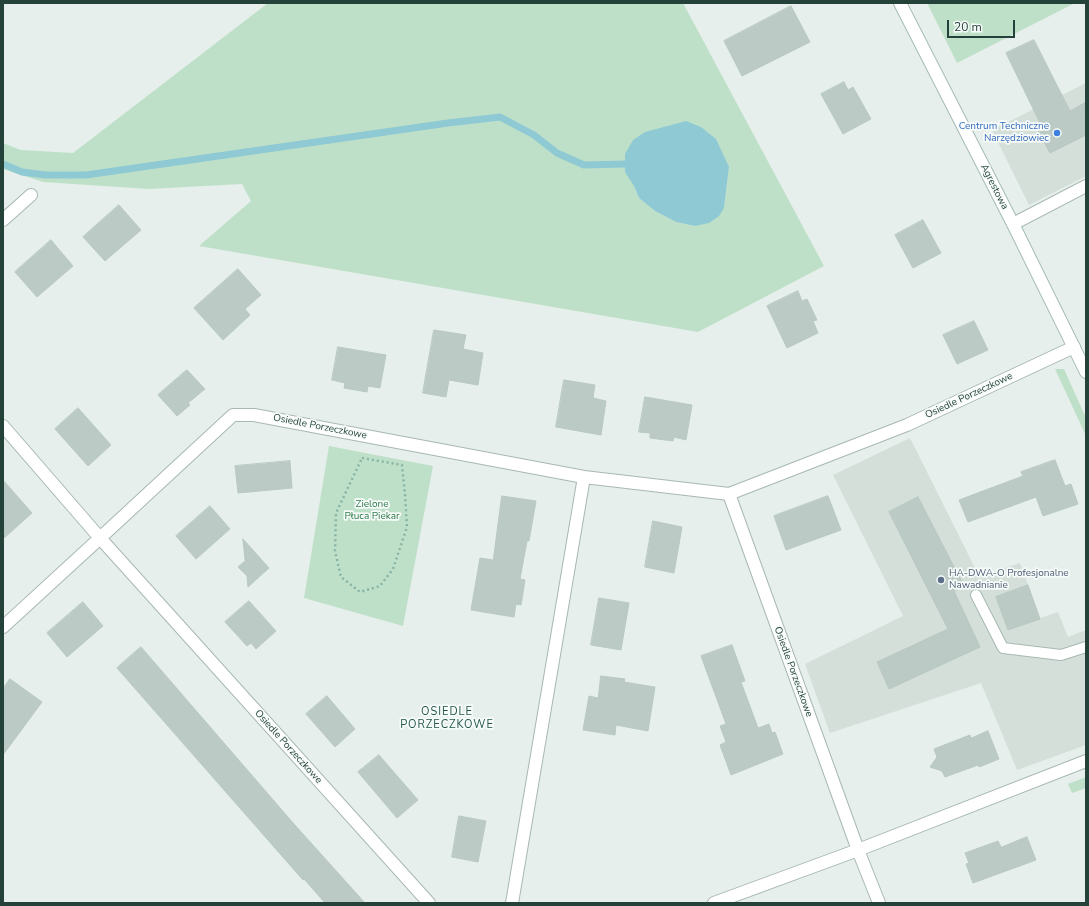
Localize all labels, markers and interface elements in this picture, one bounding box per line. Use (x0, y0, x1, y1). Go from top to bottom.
scale bar (949, 12, 1017, 38)
text: 20 m (954, 19, 982, 35)
place label: Centrum Techniczne Narzędziowiec (959, 121, 1049, 144)
marker: Centrum Techniczne Narzędziowiec (1052, 128, 1062, 138)
street label: Agrestowa (977, 162, 1011, 212)
street label: Osiedle Porzeczkowe (923, 370, 1015, 422)
street label: Osiedle Porzeczkowe (272, 412, 368, 442)
park label: Zielone Płuca Piekar (344, 499, 400, 522)
place label: HA-DWA-O Profesjonalne Nawadnianie (949, 568, 1069, 592)
marker: HA-DWA-O Profesjonalne Nawadnianie (936, 575, 946, 585)
street label: Osiedle Porzeczkowe (771, 625, 815, 719)
district label: OSIEDLE PORZECZKOWE (400, 705, 494, 731)
street label: Osiedle Porzeczkowe (252, 708, 324, 786)

